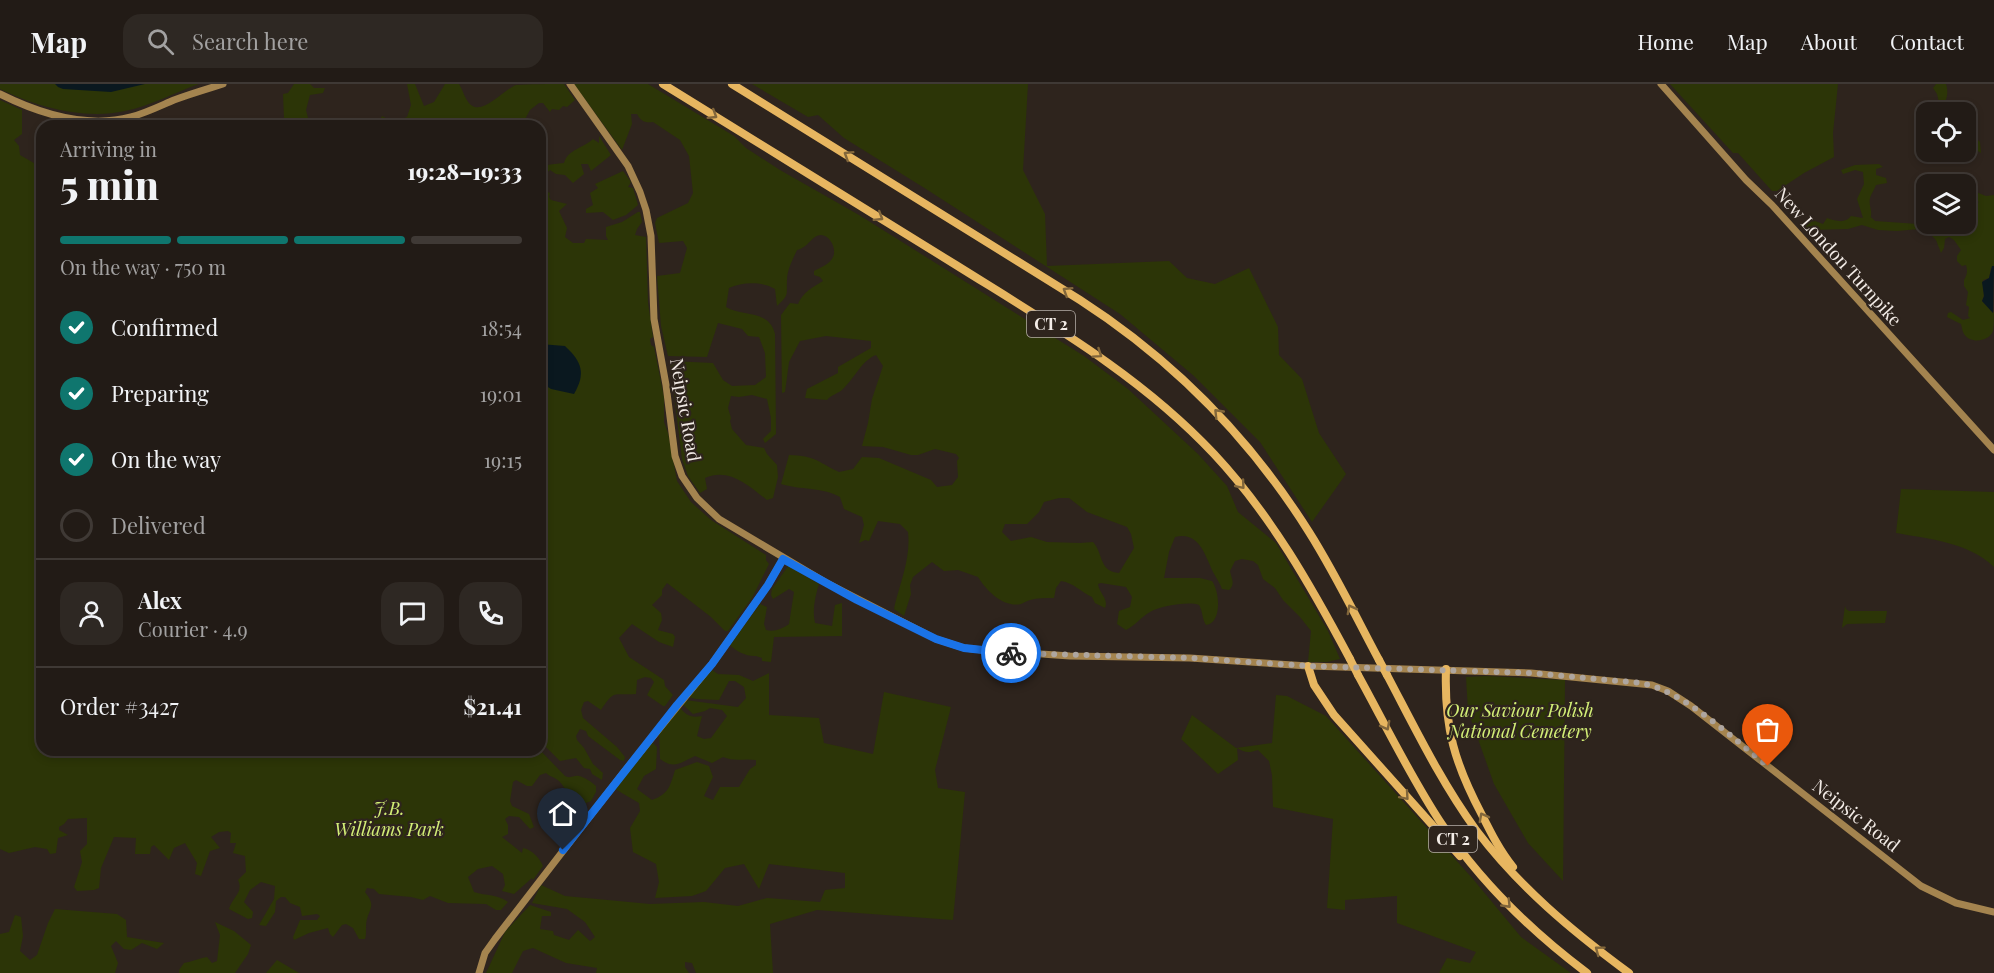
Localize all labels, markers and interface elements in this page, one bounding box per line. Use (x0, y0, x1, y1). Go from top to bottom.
search box (123, 14, 543, 68)
text: Map (30, 23, 87, 60)
icon: search (144, 25, 177, 58)
text: Search here (192, 26, 308, 56)
text: Home (1638, 27, 1694, 55)
text: Map (1727, 27, 1768, 55)
text: About (1801, 27, 1857, 55)
text: Contact (1890, 27, 1964, 55)
map controls (1916, 102, 1976, 234)
button: locate (1916, 102, 1976, 162)
one-way arrow (707, 107, 717, 119)
text: Arriving in (60, 135, 157, 162)
one-way arrow (844, 151, 854, 163)
text: 19:28–19:33 (407, 156, 522, 186)
text: 5 min (60, 158, 159, 210)
button: layers (1916, 174, 1976, 234)
street label: New London Turnpike (1770, 182, 1908, 331)
one-way arrow (873, 210, 883, 222)
text: On the way · 750 m (60, 253, 226, 280)
one-way arrow (1063, 287, 1073, 299)
icon: check (60, 311, 93, 344)
road number: CT 2 (1027, 311, 1075, 337)
text: Confirmed (111, 312, 218, 342)
text: 18:54 (481, 314, 522, 341)
one-way arrow (1091, 347, 1102, 358)
street label: Neipsic Road (665, 356, 707, 464)
icon: check (60, 377, 93, 410)
text: Preparing (111, 378, 209, 408)
text: 19:01 (480, 380, 522, 407)
one-way arrow (1215, 410, 1226, 421)
icon: check (60, 443, 93, 476)
text: On the way (111, 444, 221, 474)
text: 19:15 (484, 446, 522, 473)
one-way arrow (1234, 478, 1245, 489)
text: Delivered (111, 510, 206, 540)
button: person (60, 582, 123, 645)
button: chat (381, 582, 444, 645)
button: phone (459, 582, 522, 645)
text: Alex (138, 585, 182, 615)
one-way arrow (1347, 604, 1358, 615)
text: Courier · 4.9 (138, 615, 248, 642)
courier (981, 623, 1041, 683)
icon: bike (995, 637, 1028, 670)
text: Order #3427 (60, 691, 179, 721)
text: $21.41 (463, 691, 522, 721)
park label: Our Saviour Polish National Cemetery (1446, 698, 1594, 743)
pin (1742, 704, 1793, 766)
icon: bag (1751, 713, 1784, 746)
one-way arrow (1379, 720, 1390, 731)
street label: Neipsic Road (1808, 774, 1906, 857)
pin (537, 788, 588, 850)
one-way arrow (1398, 789, 1409, 800)
park label: J.B. Williams Park (334, 796, 444, 841)
icon: home (546, 797, 579, 830)
one-way arrow (1479, 813, 1490, 823)
road number: CT 2 (1429, 826, 1477, 852)
one-way arrow (1500, 896, 1511, 907)
one-way arrow (1594, 947, 1605, 958)

